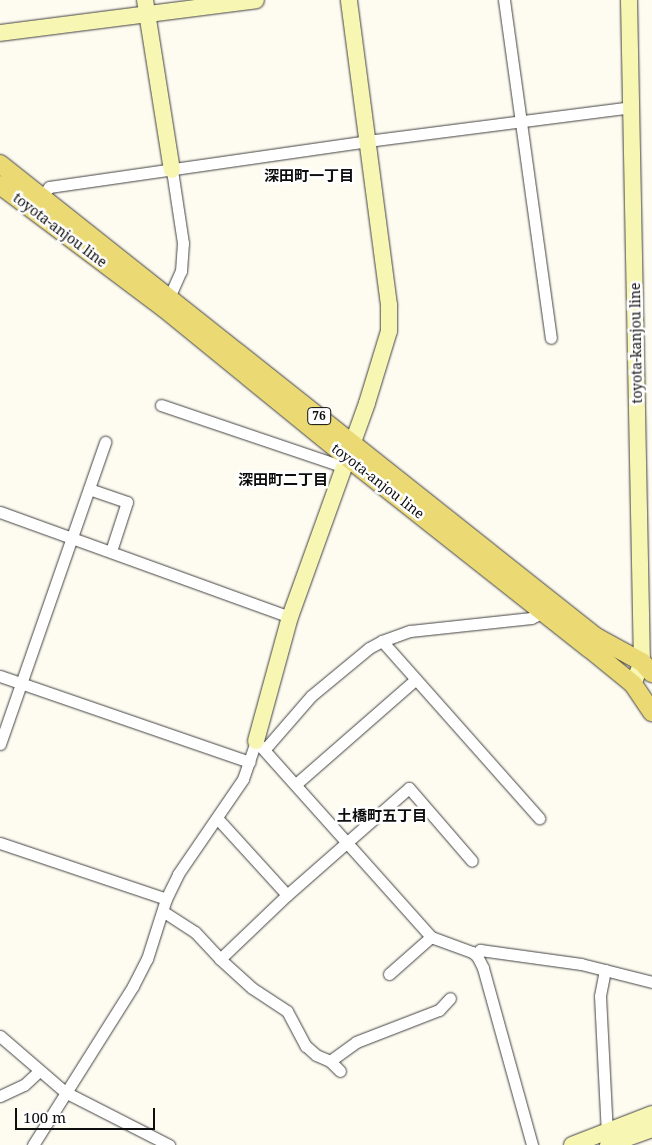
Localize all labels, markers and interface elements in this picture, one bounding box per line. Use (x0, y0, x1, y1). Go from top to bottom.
district label: 深田町一丁目 (264, 167, 354, 185)
street label: toyota-anjou line (10, 189, 110, 271)
street label: toyota-kanjou line (627, 282, 645, 404)
road number: 76 (306, 406, 332, 426)
street label: toyota-anjou line (328, 440, 428, 522)
district label: 深田町二丁目 (238, 471, 328, 489)
district label: 土橋町五丁目 (337, 807, 427, 825)
scale bar (18, 1098, 158, 1130)
text: 100 m (23, 1107, 66, 1127)

